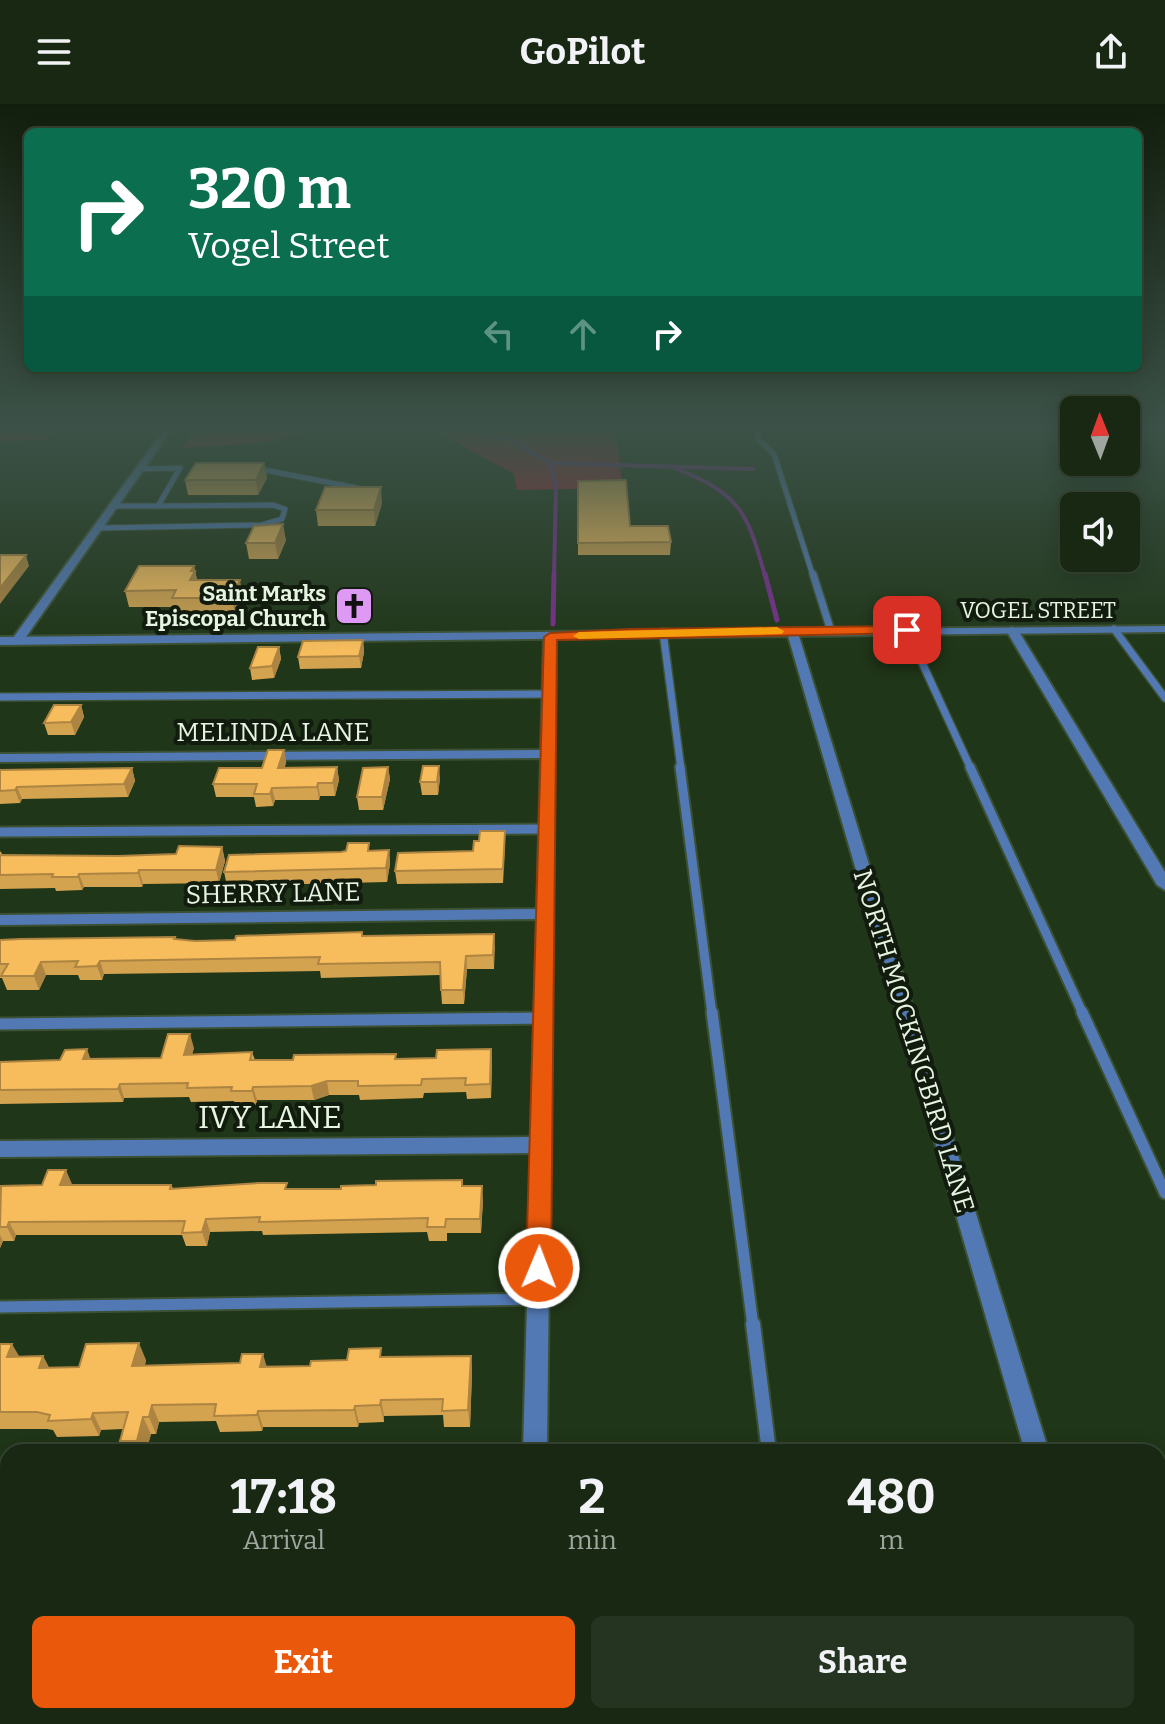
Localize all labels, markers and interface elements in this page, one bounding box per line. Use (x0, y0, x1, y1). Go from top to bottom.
icon: menu (32, 30, 76, 74)
text: GoPilot (519, 30, 646, 74)
icon: share (1089, 30, 1133, 74)
text: 320 m (188, 156, 351, 223)
icon: right (56, 160, 160, 264)
text: Vogel Street (188, 224, 390, 268)
icon: left (477, 312, 521, 356)
icon: ahead (561, 312, 605, 356)
icon: right (645, 312, 689, 356)
north arrow (1060, 396, 1140, 476)
map controls (1060, 396, 1140, 572)
button: sound (1060, 492, 1140, 572)
place label: Saint Marks Episcopal Church (145, 580, 326, 632)
church icon: Saint Marks Episcopal Church (333, 585, 375, 627)
pin (873, 596, 941, 664)
street label: VOGEL STREET (960, 597, 1116, 624)
icon: arrive (885, 608, 929, 652)
street label: MELINDA LANE (176, 717, 370, 748)
street label: NORTH MOCKINGBIRD LANE (846, 866, 981, 1216)
street label: SHERRY LANE (185, 876, 361, 911)
street label: IVY LANE (198, 1098, 342, 1136)
position arrow (497, 1226, 581, 1310)
text: 17:18 (230, 1468, 337, 1526)
text: 2 (579, 1468, 606, 1526)
text: 480 (847, 1468, 936, 1526)
text: Arrival (243, 1525, 325, 1556)
text: min (568, 1525, 617, 1556)
text: m (879, 1525, 904, 1556)
button: Exit (32, 1616, 575, 1708)
button: Share (591, 1616, 1134, 1708)

